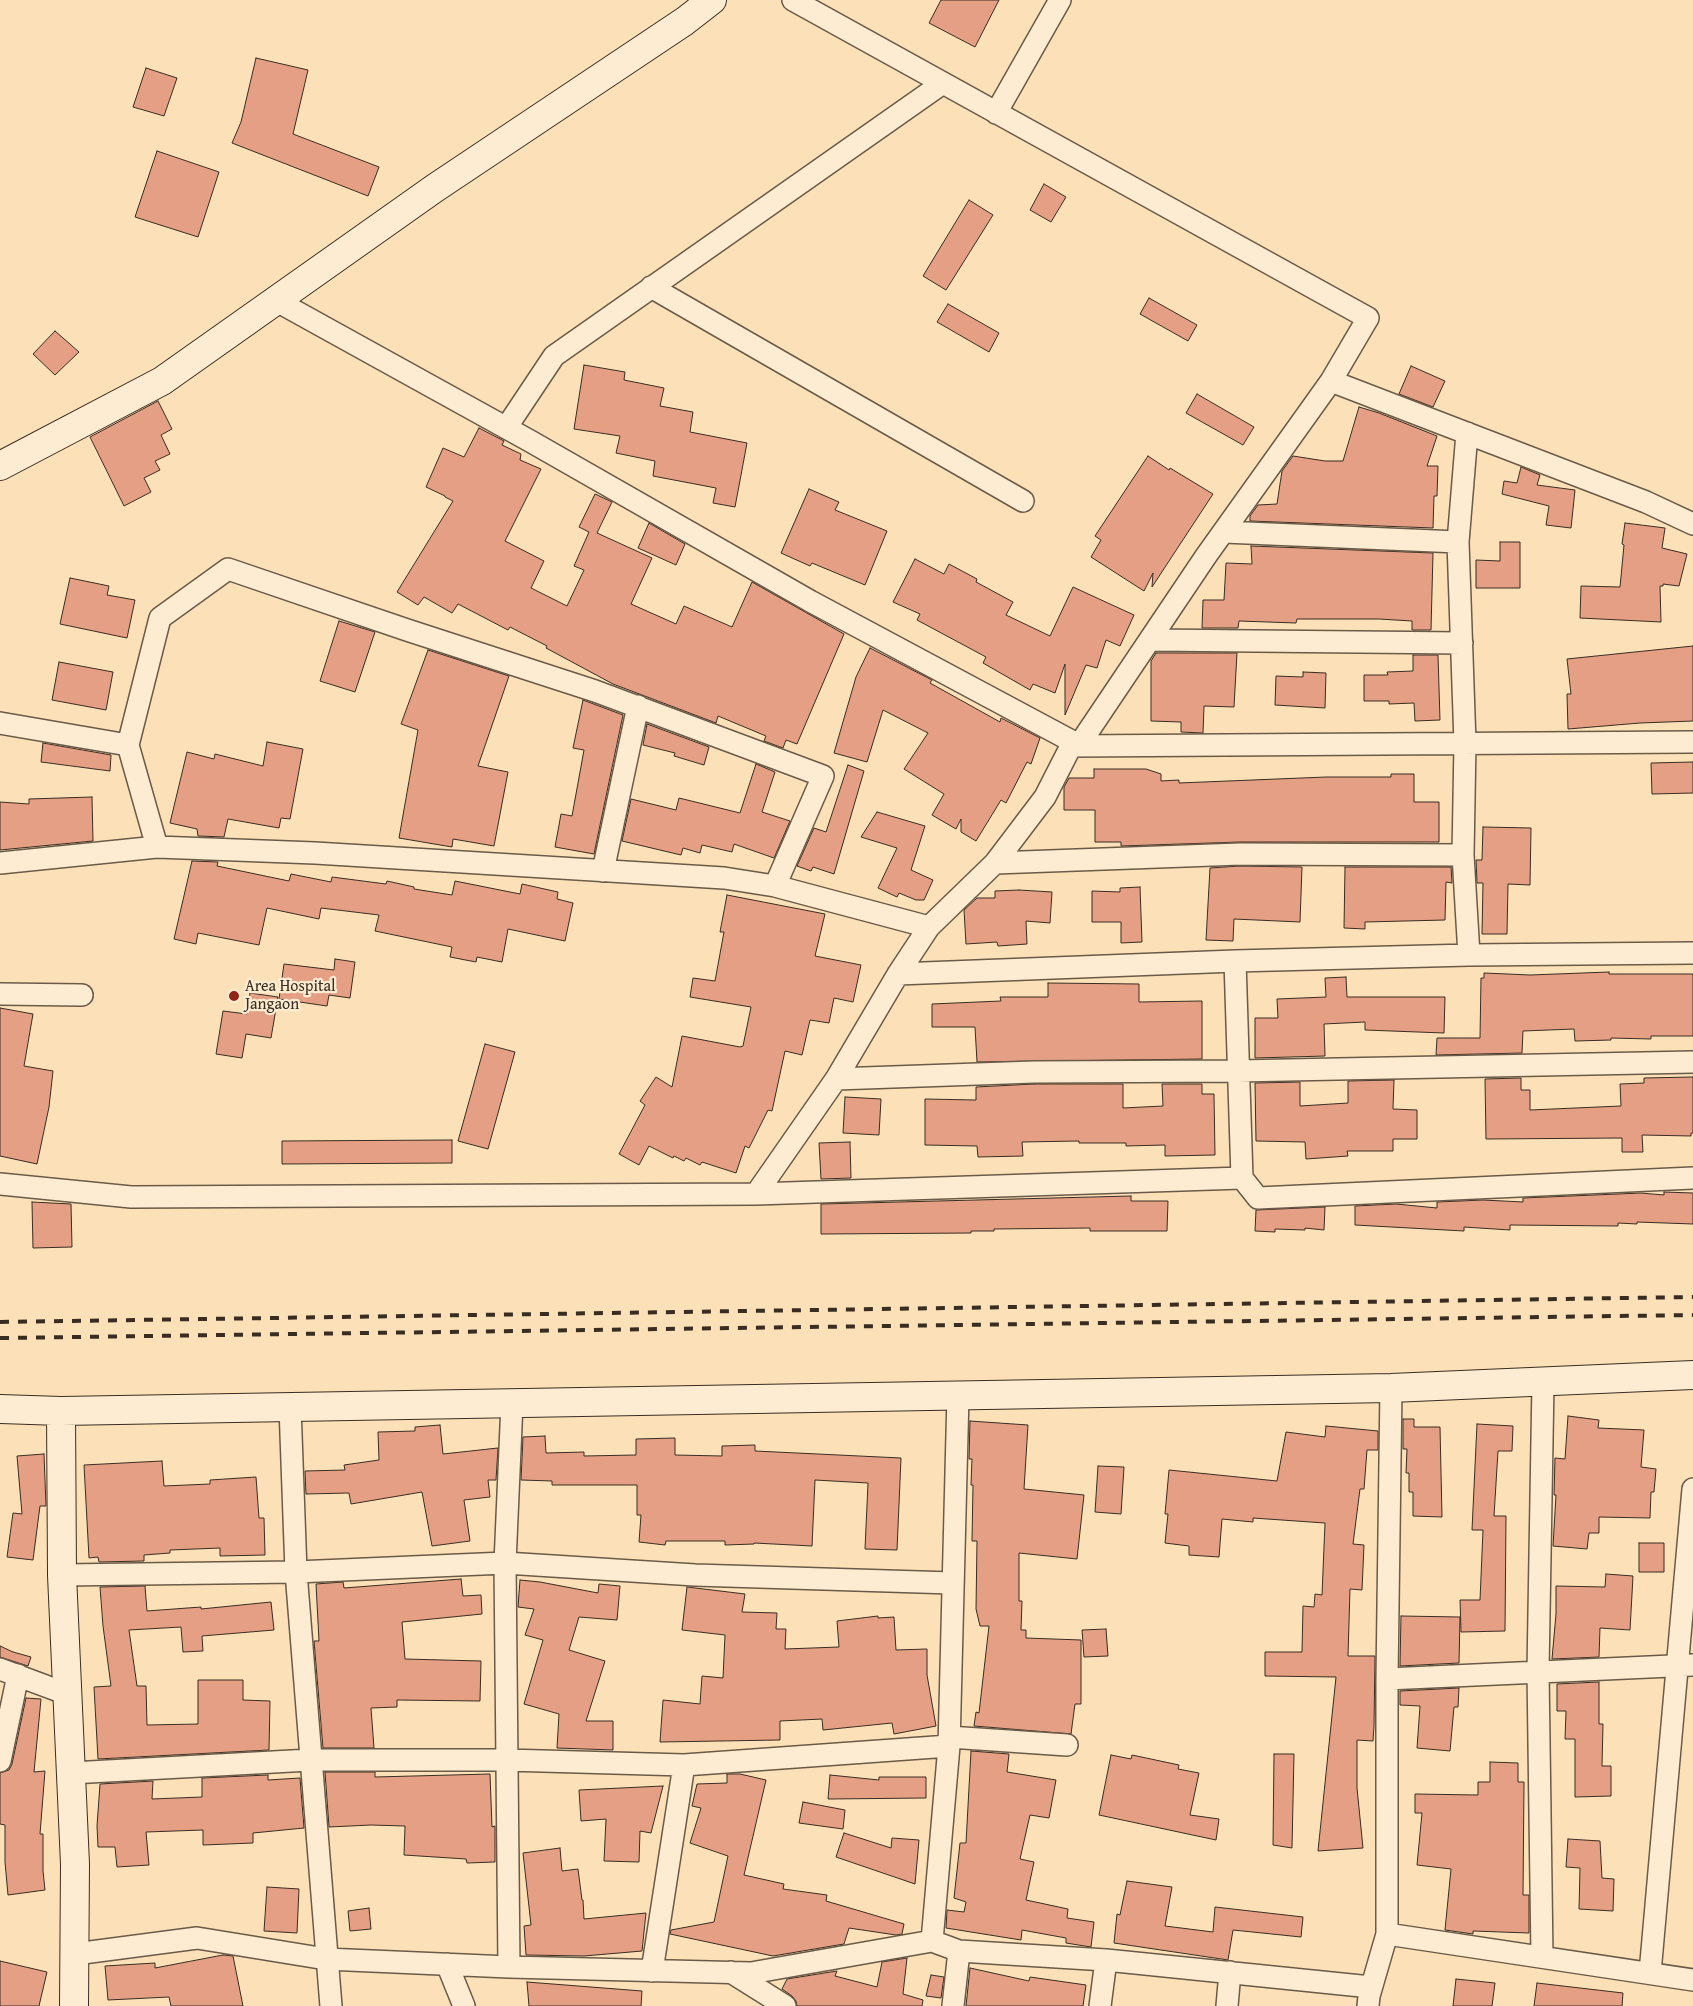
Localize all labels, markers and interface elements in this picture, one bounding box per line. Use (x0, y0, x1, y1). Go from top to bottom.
place label: Area Hospital Jangaon (245, 977, 336, 1015)
marker: Area Hospital Jangaon (227, 989, 241, 1003)

